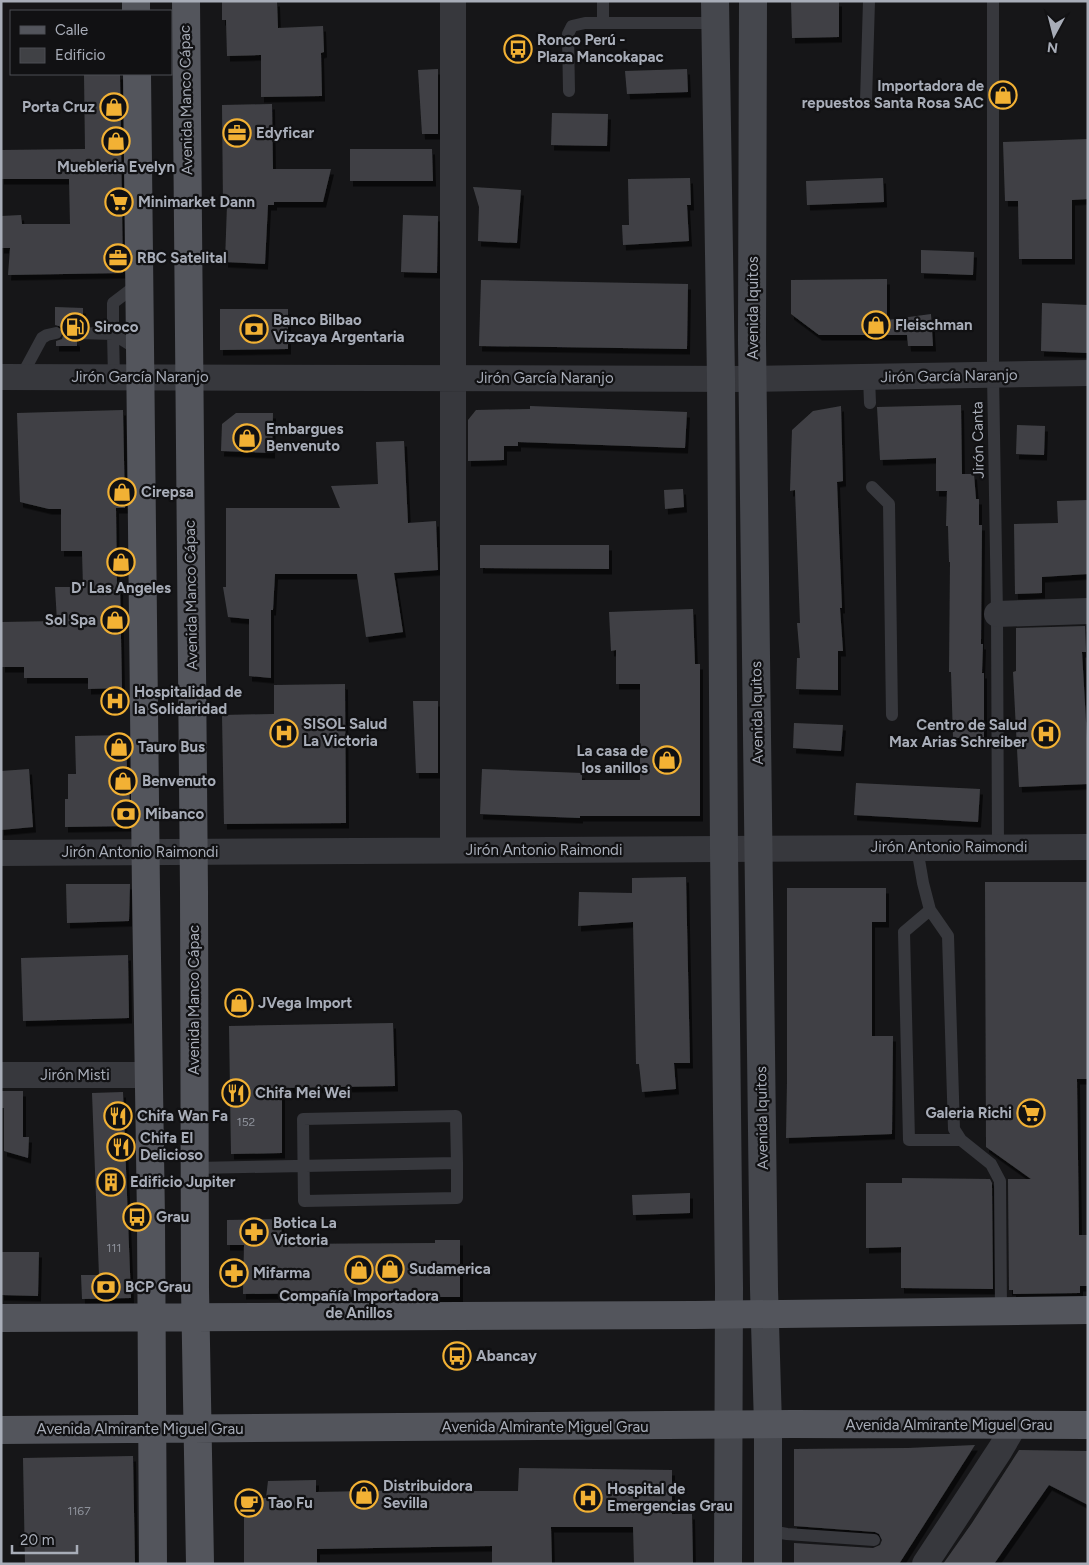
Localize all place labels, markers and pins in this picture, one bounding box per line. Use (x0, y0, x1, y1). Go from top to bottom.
place label: Ronco Perú - Plaza Mancokapac (537, 31, 664, 66)
bus stop icon: Ronco Perú - Plaza Mancokapac (503, 34, 533, 64)
place label: Importadora de repuestos Santa Rosa SAC (802, 77, 985, 112)
shop icon: Importadora de repuestos Santa Rosa SAC (988, 80, 1018, 110)
shop icon: Porta Cruz (99, 92, 129, 122)
place label: Porta Cruz (22, 98, 95, 116)
office icon: Edyficar (222, 118, 252, 148)
place label: Edyficar (256, 124, 314, 142)
shop icon: Muebleria Evelyn (101, 126, 131, 156)
place label: Muebleria Evelyn (57, 158, 175, 176)
supermarket icon: Minimarket Dann (104, 187, 134, 217)
place label: Minimarket Dann (138, 193, 255, 211)
office icon: RBC Satelital (103, 243, 133, 273)
place label: RBC Satelital (137, 249, 227, 267)
shop icon: Fleischman (861, 310, 891, 340)
place label: Banco Bilbao Vizcaya Argentaria (273, 311, 405, 346)
fuel station icon: Siroco (60, 312, 90, 342)
bank icon: Banco Bilbao Vizcaya Argentaria (239, 314, 269, 344)
place label: Fleischman (895, 316, 973, 334)
place label: Siroco (94, 318, 139, 336)
place label: Embargues Benvenuto (266, 420, 343, 455)
shop icon: Embargues Benvenuto (232, 423, 262, 453)
shop icon: Cirepsa (107, 477, 137, 507)
place label: Cirepsa (141, 483, 194, 501)
shop icon: D' Las Angeles (106, 547, 136, 577)
place label: D' Las Angeles (71, 579, 171, 597)
shop icon: Sol Spa (100, 605, 130, 635)
place label: Sol Spa (45, 611, 96, 629)
place label: Hospitalidad de la Solidaridad (134, 683, 243, 718)
hospital icon: Hospitalidad de la Solidaridad (100, 686, 130, 716)
place label: SISOL Salud La Victoria (303, 715, 387, 750)
place label: Centro de Salud Max Arias Schreiber (889, 716, 1027, 751)
hospital icon: SISOL Salud La Victoria (269, 718, 299, 748)
hospital icon: Centro de Salud Max Arias Schreiber (1031, 719, 1061, 749)
shop icon: Tauro Bus (104, 732, 134, 762)
place label: Tauro Bus (138, 738, 205, 756)
place label: La casa de los anillos (576, 742, 649, 777)
shop icon: La casa de los anillos (652, 745, 682, 775)
shop icon: Benvenuto (108, 766, 138, 796)
place label: Benvenuto (142, 772, 216, 790)
bank icon: Mibanco (111, 799, 141, 829)
place label: Mibanco (145, 805, 204, 823)
shop icon: JVega Import (224, 988, 254, 1018)
place label: JVega Import (258, 994, 352, 1012)
restaurant icon: Chifa Mei Wei (221, 1078, 251, 1108)
place label: Chifa Mei Wei (255, 1084, 351, 1102)
supermarket icon: Galeria Richi (1016, 1098, 1046, 1128)
restaurant icon: Chifa Wan Fa (103, 1101, 133, 1131)
place label: Galeria Richi (925, 1104, 1012, 1122)
place label: Chifa Wan Fa (137, 1107, 228, 1125)
place label: Chifa El Delicioso (140, 1129, 203, 1164)
restaurant icon: Chifa El Delicioso (106, 1132, 136, 1162)
building icon: Edificio Jupiter (96, 1167, 126, 1197)
place label: Edificio Jupiter (130, 1173, 236, 1191)
bus stop icon: Grau (122, 1202, 152, 1232)
place label: Grau (156, 1208, 189, 1226)
place label: Botica La Victoria (273, 1214, 337, 1249)
pharmacy icon: Botica La Victoria (239, 1217, 269, 1247)
shop icon: Sudamerica (375, 1254, 405, 1284)
shop icon: Compañía Importadora de Anillos (344, 1255, 374, 1285)
pharmacy icon: Mifarma (219, 1258, 249, 1288)
place label: Sudamerica (409, 1260, 491, 1278)
place label: Mifarma (253, 1264, 310, 1282)
bank icon: BCP Grau (91, 1272, 121, 1302)
place label: BCP Grau (125, 1278, 191, 1296)
place label: Compañía Importadora de Anillos (279, 1287, 439, 1322)
bus stop icon: Abancay (442, 1341, 472, 1371)
place label: Abancay (476, 1347, 537, 1365)
place label: Distribuidora Sevilla (383, 1477, 473, 1512)
shop icon: Distribuidora Sevilla (349, 1480, 379, 1510)
place label: Hospital de Emergencias Grau (607, 1480, 733, 1515)
hospital icon: Hospital de Emergencias Grau (573, 1483, 603, 1513)
cafe icon: Tao Fu (234, 1488, 264, 1518)
place label: Tao Fu (268, 1494, 313, 1512)

